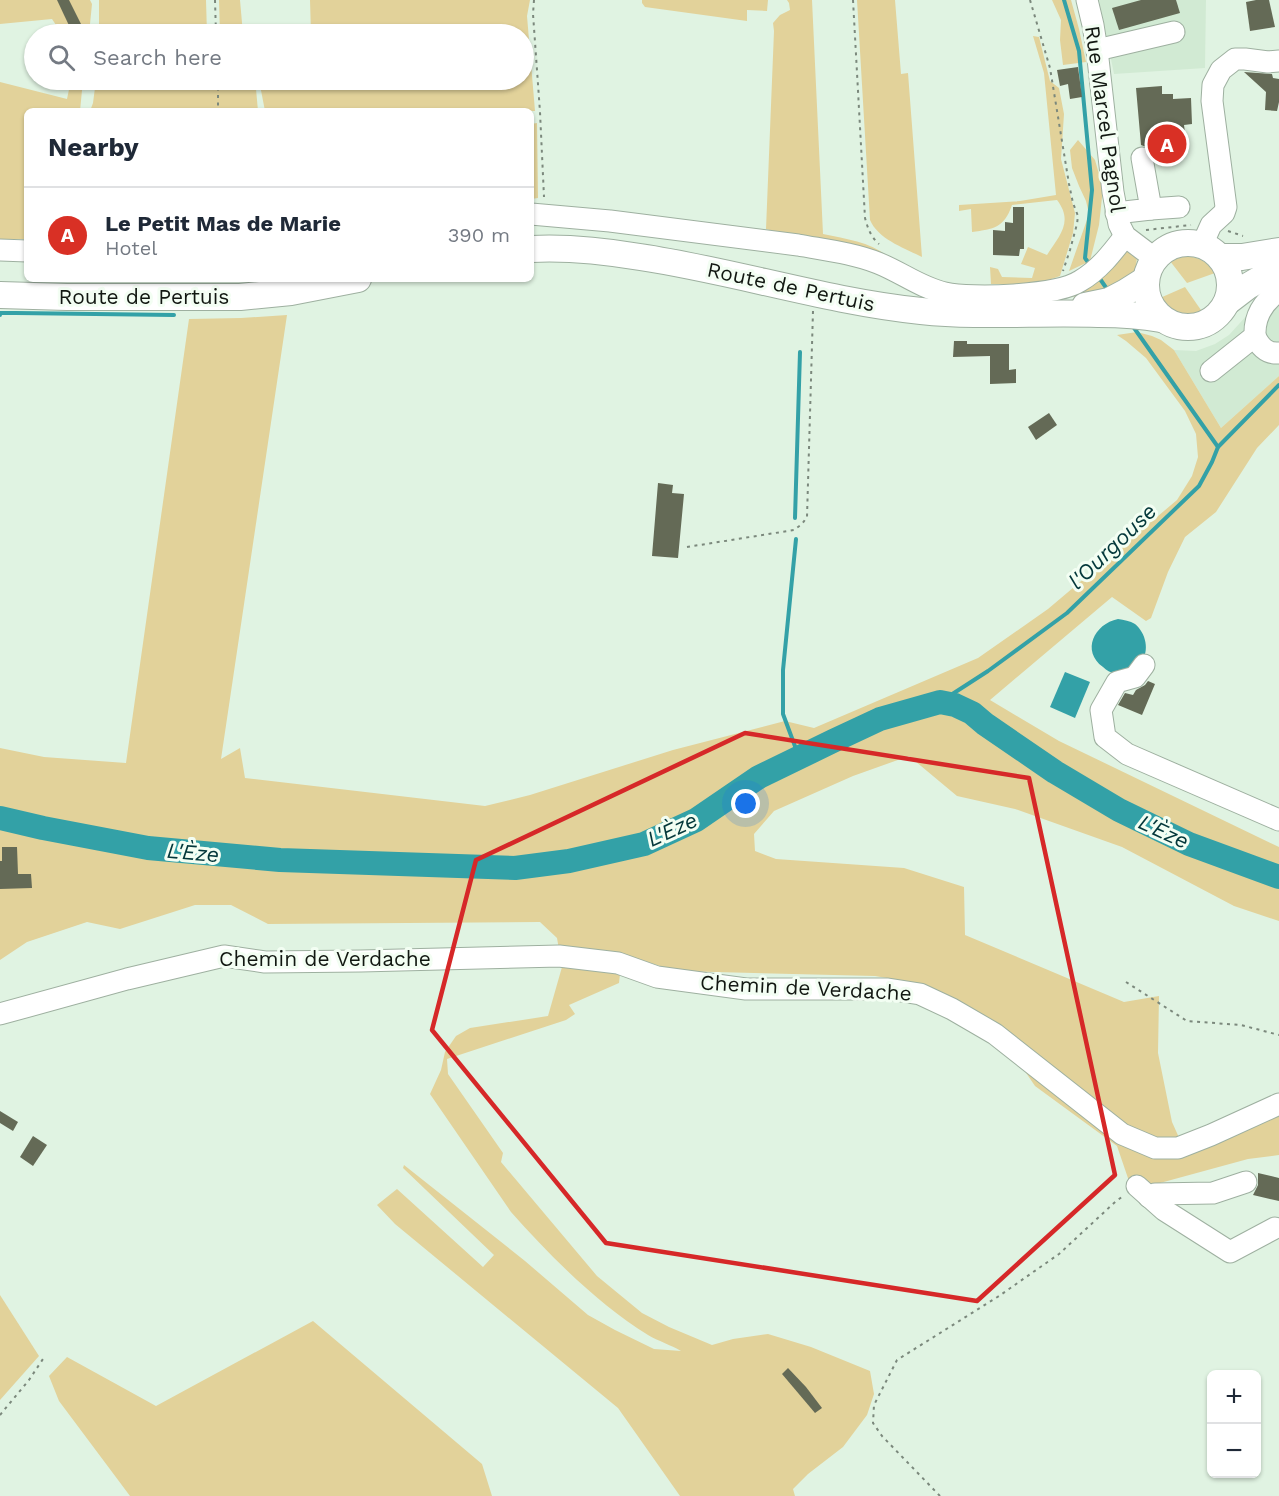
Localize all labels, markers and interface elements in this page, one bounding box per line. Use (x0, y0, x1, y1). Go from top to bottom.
search box (24, 24, 534, 90)
street label: Rue Marcel Pagnol (1080, 24, 1131, 215)
icon: search (45, 41, 78, 74)
text: Search here (93, 45, 222, 70)
pin: A (1148, 122, 1186, 166)
text: Nearby (48, 132, 139, 162)
text: Le Petit Mas de Marie (105, 211, 341, 236)
text: A (61, 223, 74, 247)
text: 390 m (448, 223, 510, 247)
text: Hotel (105, 236, 157, 260)
street label: Route de Pertuis (705, 257, 877, 316)
street label: Route de Pertuis (59, 284, 229, 309)
water label: l'Ourgouse (1063, 498, 1161, 594)
your location (731, 789, 760, 818)
water label: L'Èze (643, 807, 701, 852)
water label: L'Èze (1135, 809, 1193, 854)
water label: L'Èze (166, 838, 220, 867)
street label: Chemin de Verdache (219, 946, 431, 971)
street label: Chemin de Verdache (700, 969, 913, 1006)
map controls (1207, 1370, 1261, 1478)
button: + (1207, 1370, 1261, 1424)
button: − (1207, 1424, 1261, 1478)

